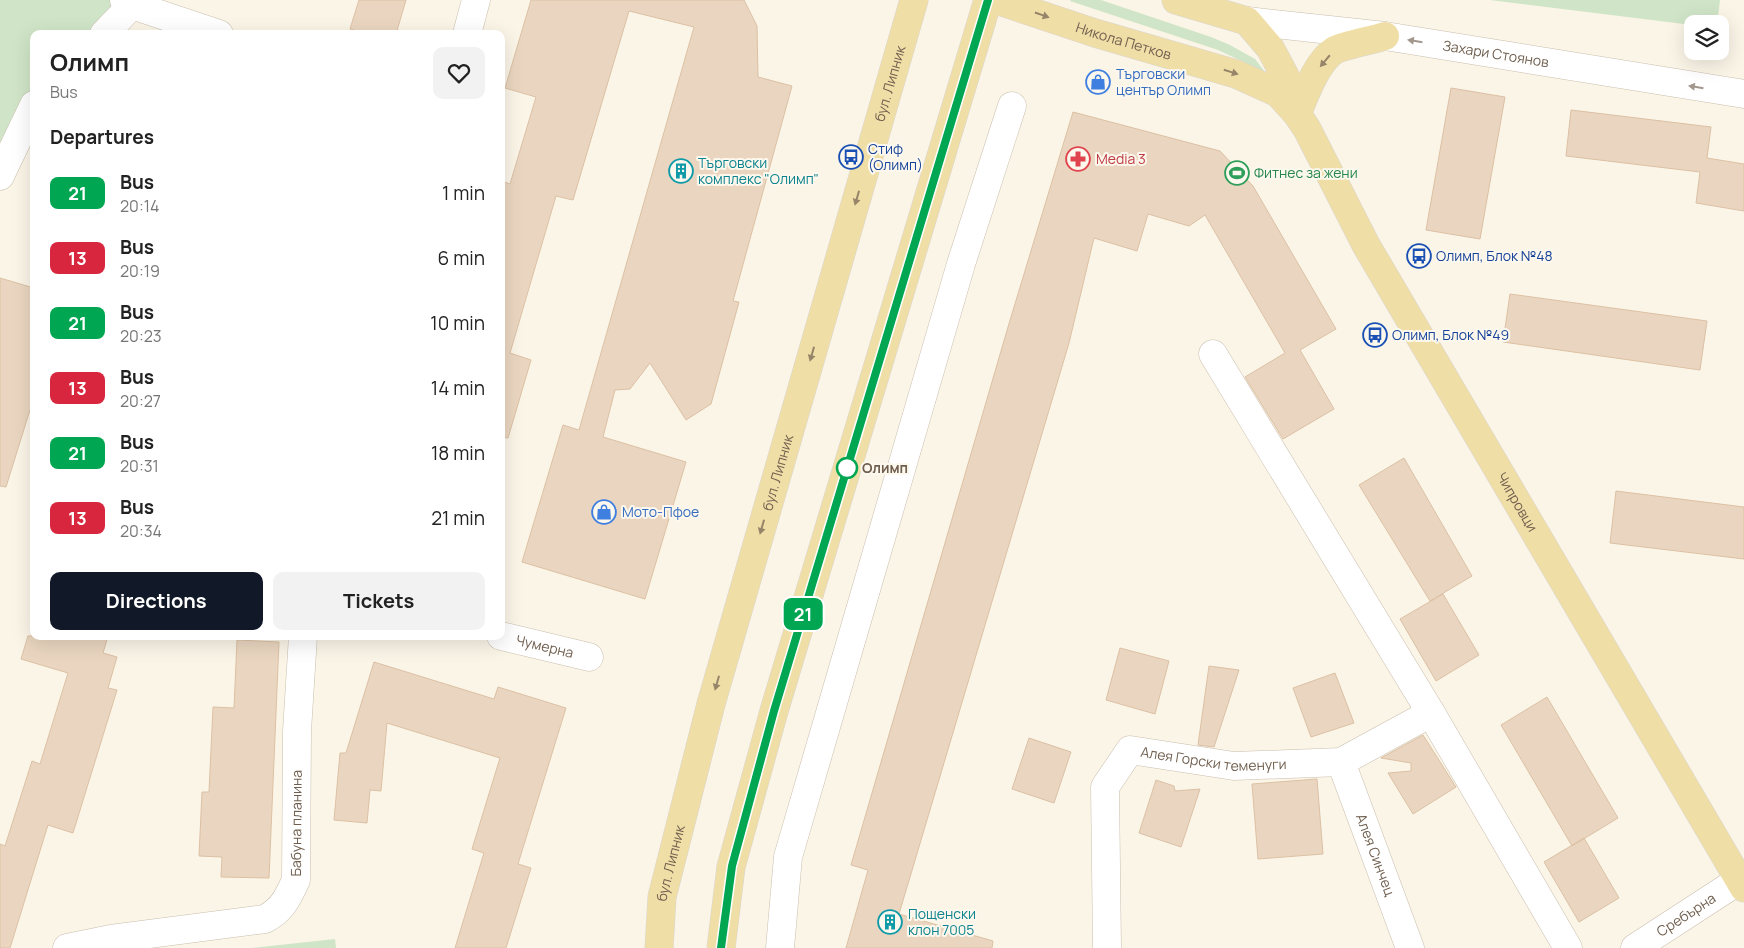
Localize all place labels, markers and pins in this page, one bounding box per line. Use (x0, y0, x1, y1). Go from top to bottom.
place label: Търговски център Олимп (1116, 64, 1211, 99)
shop icon: Търговски център Олимп (1085, 69, 1111, 95)
place label: Стиф (Олимп) (868, 139, 923, 174)
bus stop icon: Стиф (Олимп) (838, 144, 864, 170)
pharmacy icon: Media 3 (1065, 146, 1091, 172)
place label: Media 3 (1096, 149, 1146, 168)
place label: Търговски комплекс "Олимп" (698, 153, 819, 188)
building icon: Търговски комплекс "Олимп" (668, 158, 694, 184)
sports icon: Фитнес за жени (1224, 160, 1250, 186)
place label: Фитнес за жени (1254, 163, 1358, 182)
bus stop icon: Олимп, Блок №48 (1406, 243, 1432, 269)
place label: Олимп, Блок №48 (1436, 246, 1553, 265)
bus stop icon: Олимп, Блок №49 (1362, 322, 1388, 348)
place label: Олимп, Блок №49 (1392, 325, 1509, 344)
marker: Олимп (836, 457, 858, 479)
place label: Олимп (862, 458, 908, 477)
shop icon: Мото-Пфое (591, 499, 617, 525)
place label: Мото-Пфое (622, 502, 699, 521)
place label: Пощенски клон 7005 (908, 904, 976, 939)
building icon: Пощенски клон 7005 (877, 909, 903, 935)

